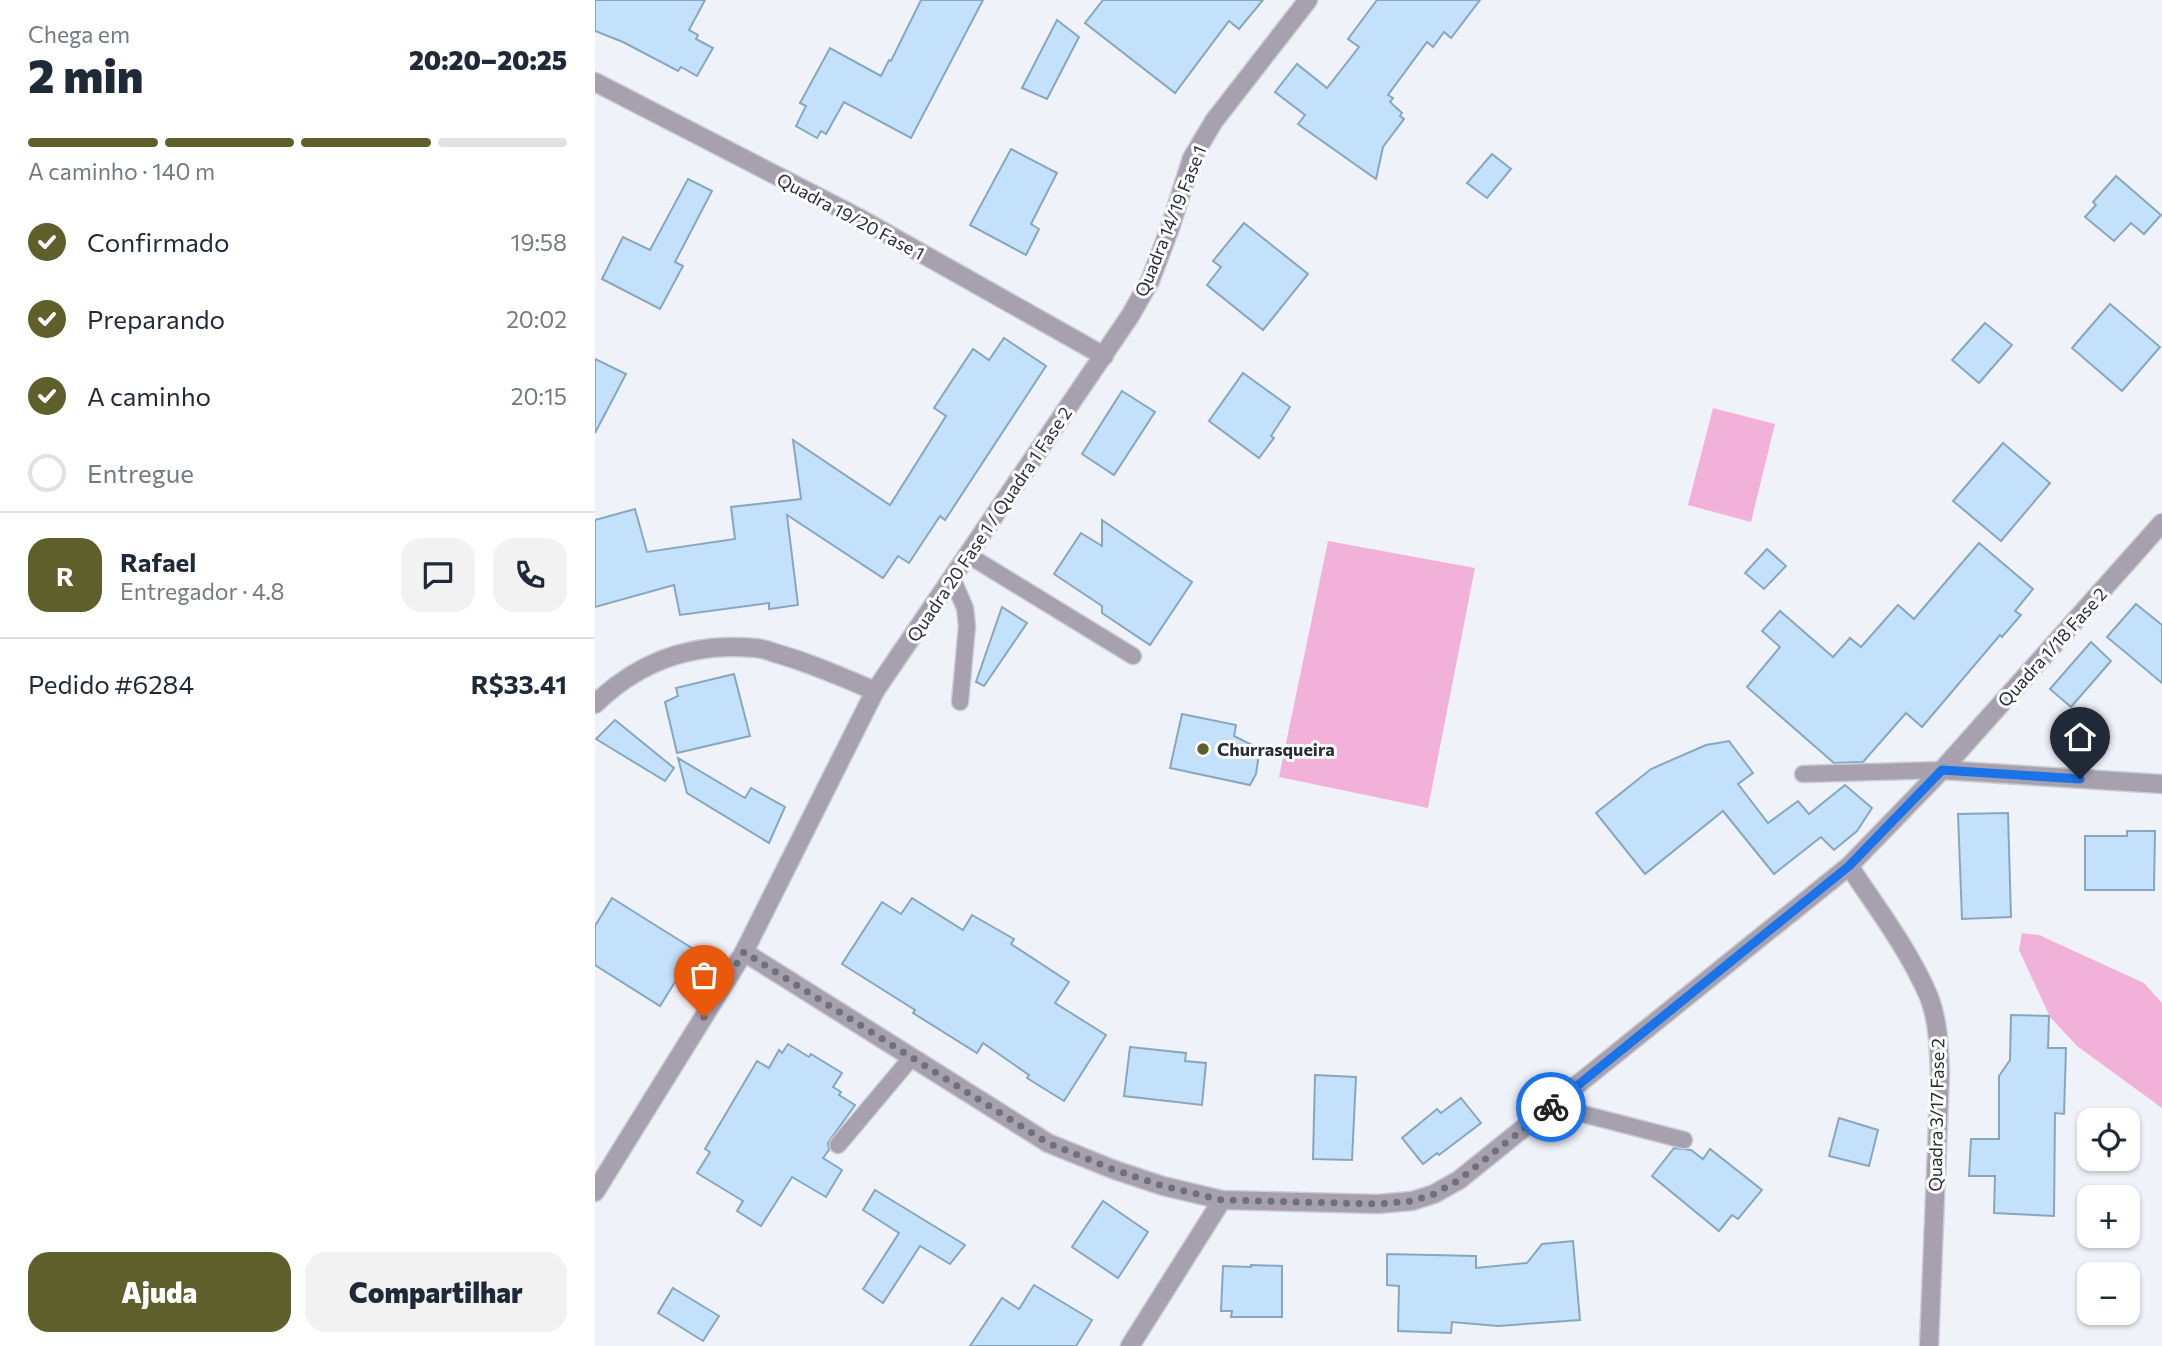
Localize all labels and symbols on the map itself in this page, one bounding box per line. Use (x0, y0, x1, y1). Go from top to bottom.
street label: Quadra 14/19 Fase 1 (1130, 142, 1210, 300)
street label: Quadra 19/20 Fase 1 (773, 168, 929, 264)
street label: Quadra 20 Fase 1 / Quadra 1 Fase 2 (902, 402, 1076, 646)
street label: Quadra 1/18 Fase 2 (1993, 583, 2111, 711)
pin (2050, 707, 2110, 779)
place label: Churrasqueira (1217, 738, 1335, 760)
marker: Churrasqueira (1195, 741, 1211, 757)
pin (674, 945, 734, 1017)
street label: Quadra 3/17 Fase 2 (1924, 1038, 1948, 1192)
courier (1516, 1072, 1586, 1142)

